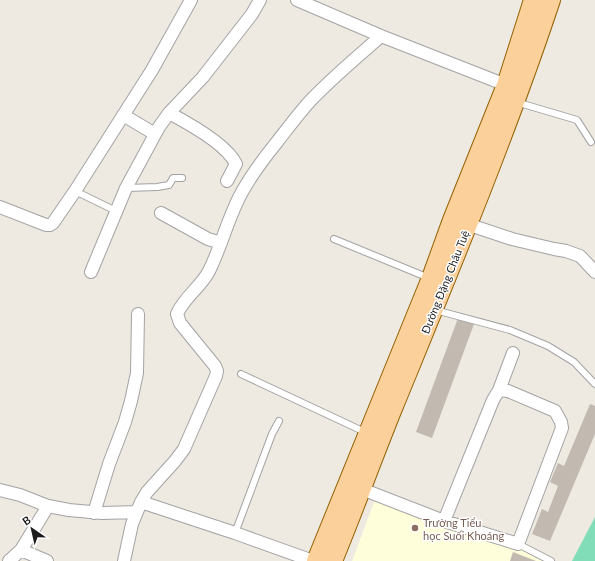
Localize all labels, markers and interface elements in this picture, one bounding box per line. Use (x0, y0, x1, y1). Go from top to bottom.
street label: Đường Đặng Châu Tuệ (418, 228, 472, 335)
north arrow (12, 509, 52, 549)
text: B (19, 513, 33, 528)
place label: Trường Tiểu học Suối Khoáng (423, 516, 504, 542)
marker: Trường Tiểu học Suối Khoáng (410, 523, 420, 533)

